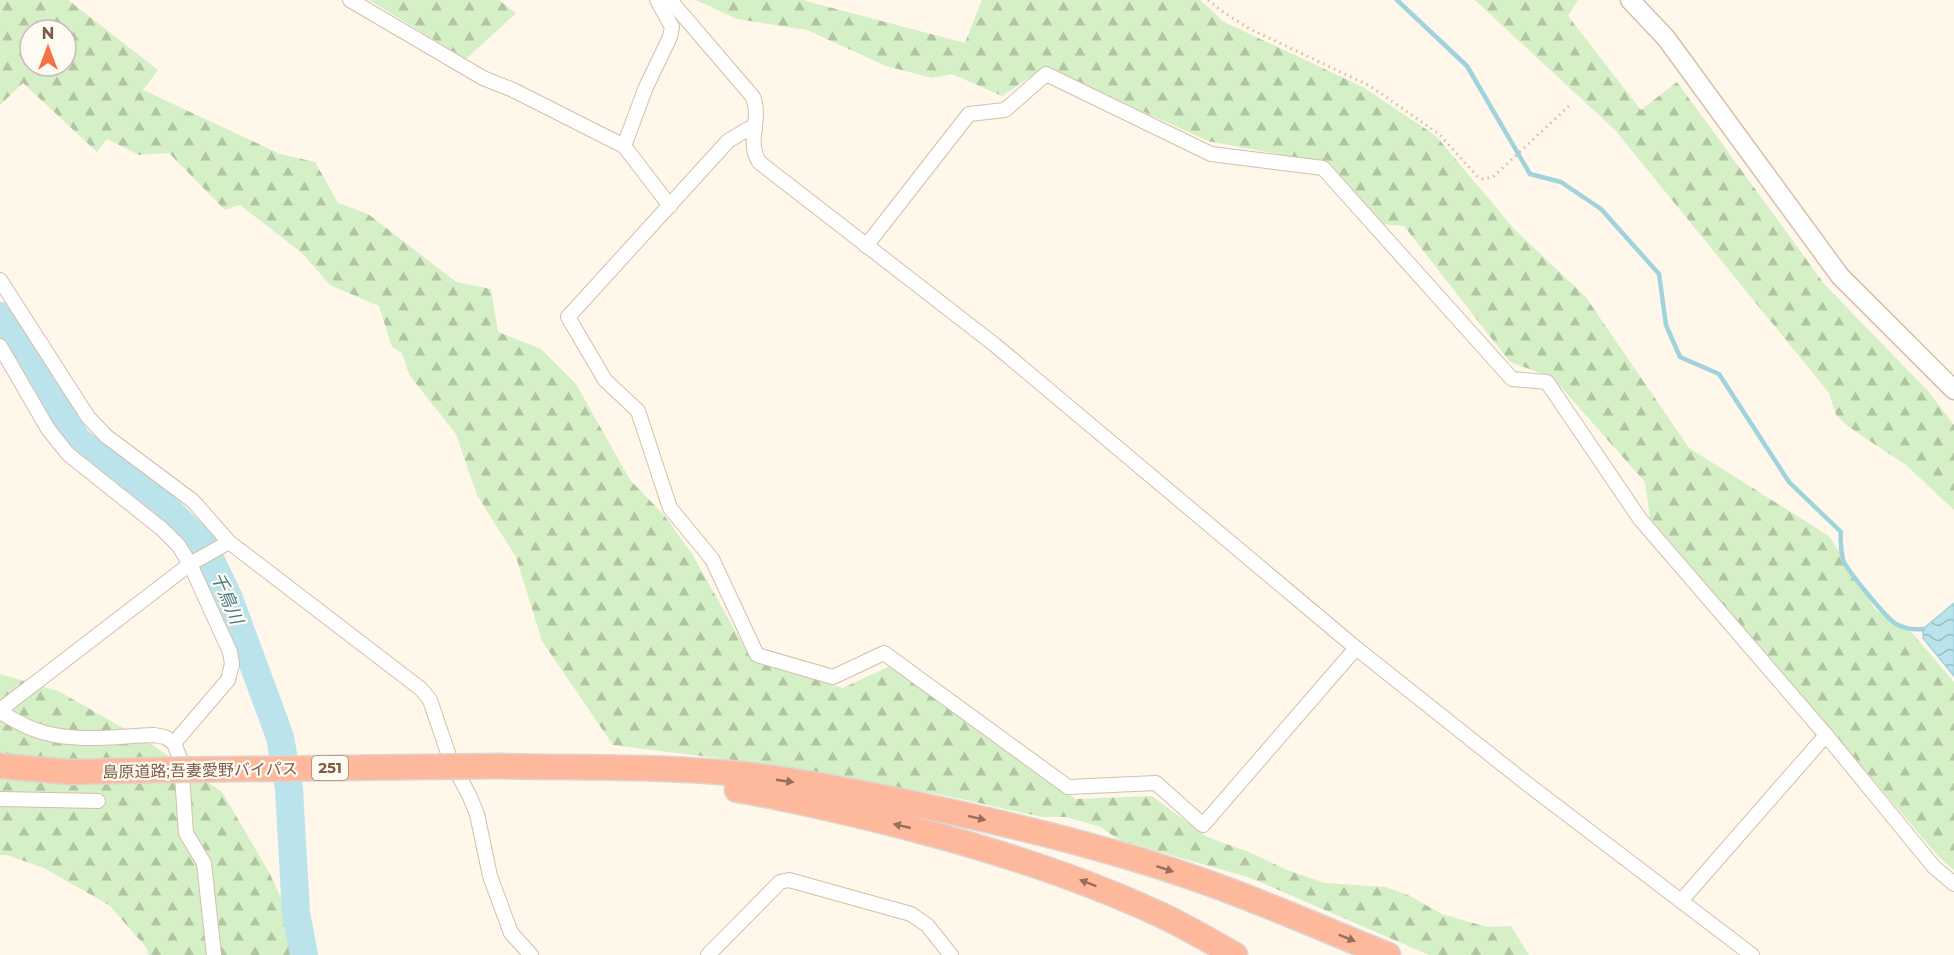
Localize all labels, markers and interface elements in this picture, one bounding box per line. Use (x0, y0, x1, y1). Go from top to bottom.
north arrow (18, 18, 78, 78)
text: N (42, 24, 54, 43)
water label: 千鳥川 (206, 569, 248, 629)
road number: 251 (312, 756, 348, 780)
street label: 島原道路;吾妻愛野バイパス (102, 759, 298, 782)
one-way arrow (776, 776, 795, 785)
one-way arrow (967, 813, 986, 823)
one-way arrow (893, 820, 911, 830)
one-way arrow (1156, 864, 1174, 874)
one-way arrow (1079, 878, 1097, 888)
one-way arrow (1338, 933, 1356, 943)

